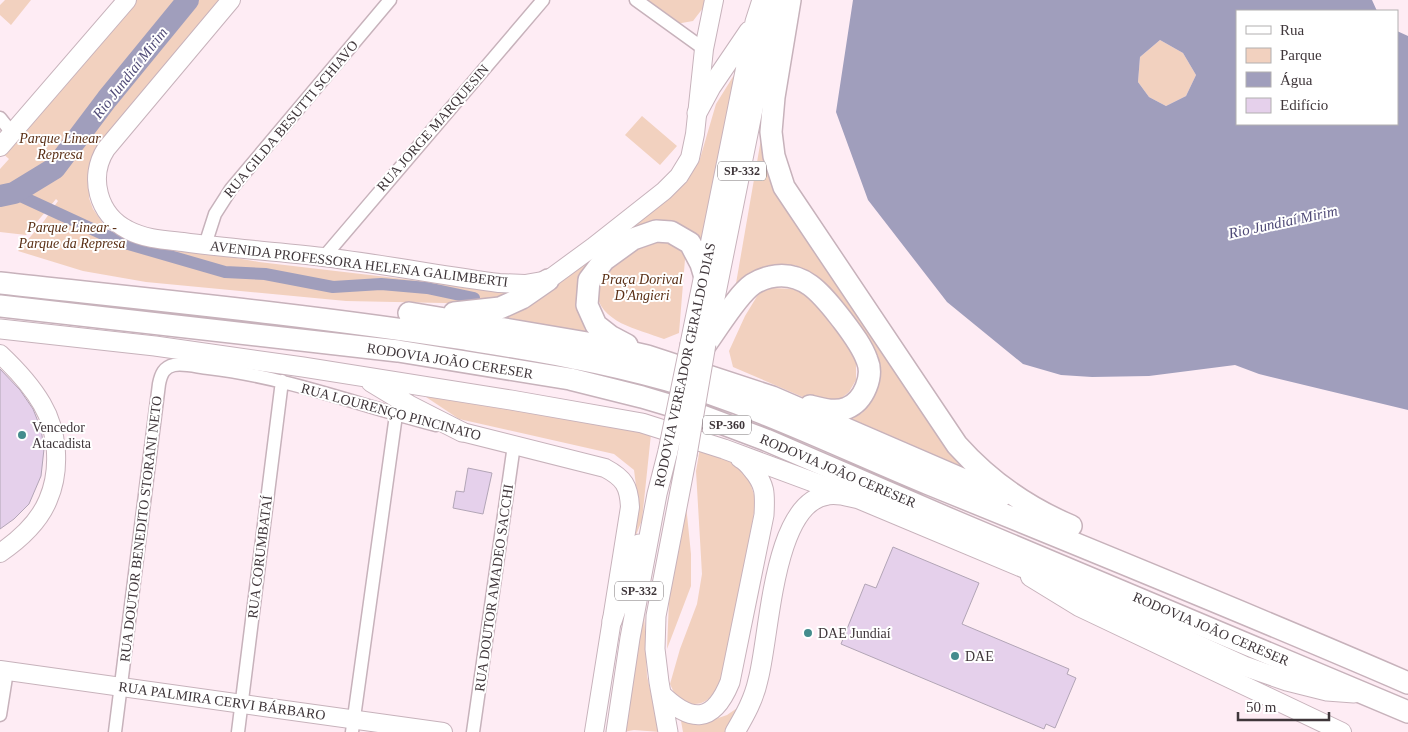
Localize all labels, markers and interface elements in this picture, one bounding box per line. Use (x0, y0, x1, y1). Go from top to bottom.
legend (1236, 10, 1398, 125)
text: Rua (1280, 22, 1305, 38)
water label: Rio Jundiaí Mirim (89, 24, 171, 122)
street label: RUA GILDA BESUTTI SCHIAVO (221, 38, 361, 200)
text: Parque (1280, 47, 1322, 63)
street label: RUA JORGE MARQUESIN (374, 62, 492, 194)
text: Água (1280, 72, 1313, 88)
text: Edifício (1280, 97, 1328, 113)
park label: Parque Linear Represa (18, 131, 101, 162)
road number: SP-332 (718, 162, 766, 180)
water label: Rio Jundiaí Mirim (1226, 203, 1339, 242)
park label: Parque Linear - Parque da Represa (17, 220, 126, 251)
street label: AVENIDA PROFESSORA HELENA GALIMBERTI (209, 238, 509, 290)
street label: RODOVIA VEREADOR GERALDO DIAS (652, 241, 718, 489)
park label: Praça Dorival D'Angieri (600, 272, 683, 303)
street label: RODOVIA JOÃO CERESER (366, 340, 535, 382)
street label: RUA LOURENÇO PINCINATO (299, 381, 483, 443)
street label: RUA DOUTOR BENEDITO STORANI NETO (117, 395, 165, 663)
road number: SP-360 (703, 416, 751, 434)
place label: Vencedor Atacadista (32, 420, 92, 451)
marker: Vencedor Atacadista (16, 429, 28, 441)
street label: RODOVIA JOÃO CERESER (758, 431, 919, 511)
street label: RUA DOUTOR AMADEO SACCHI (472, 483, 516, 693)
street label: RUA CORUMBATAÍ (244, 494, 275, 619)
road number: SP-332 (615, 582, 663, 600)
street label: RODOVIA JOÃO CERESER (1131, 589, 1292, 669)
place label: DAE Jundiaí (818, 626, 891, 641)
marker: DAE Jundiaí (802, 627, 814, 639)
place label: DAE (965, 649, 994, 664)
marker: DAE (949, 650, 961, 662)
street label: RUA PALMIRA CERVI BÁRBARO (118, 678, 327, 723)
scale bar (1238, 690, 1329, 722)
text: 50 m (1246, 699, 1277, 715)

